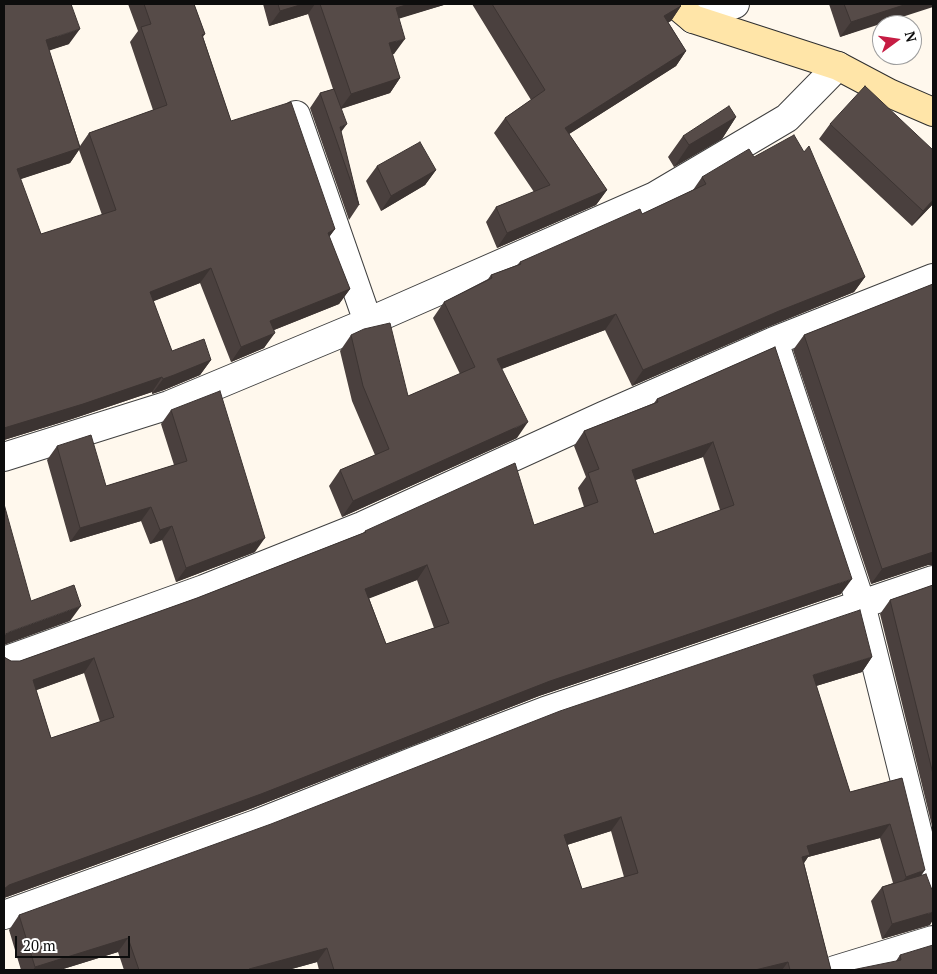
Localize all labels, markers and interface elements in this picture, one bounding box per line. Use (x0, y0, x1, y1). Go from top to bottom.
north arrow (872, 15, 922, 65)
text: N (901, 29, 922, 44)
scale bar (18, 926, 132, 958)
text: 20 m (23, 935, 56, 955)

